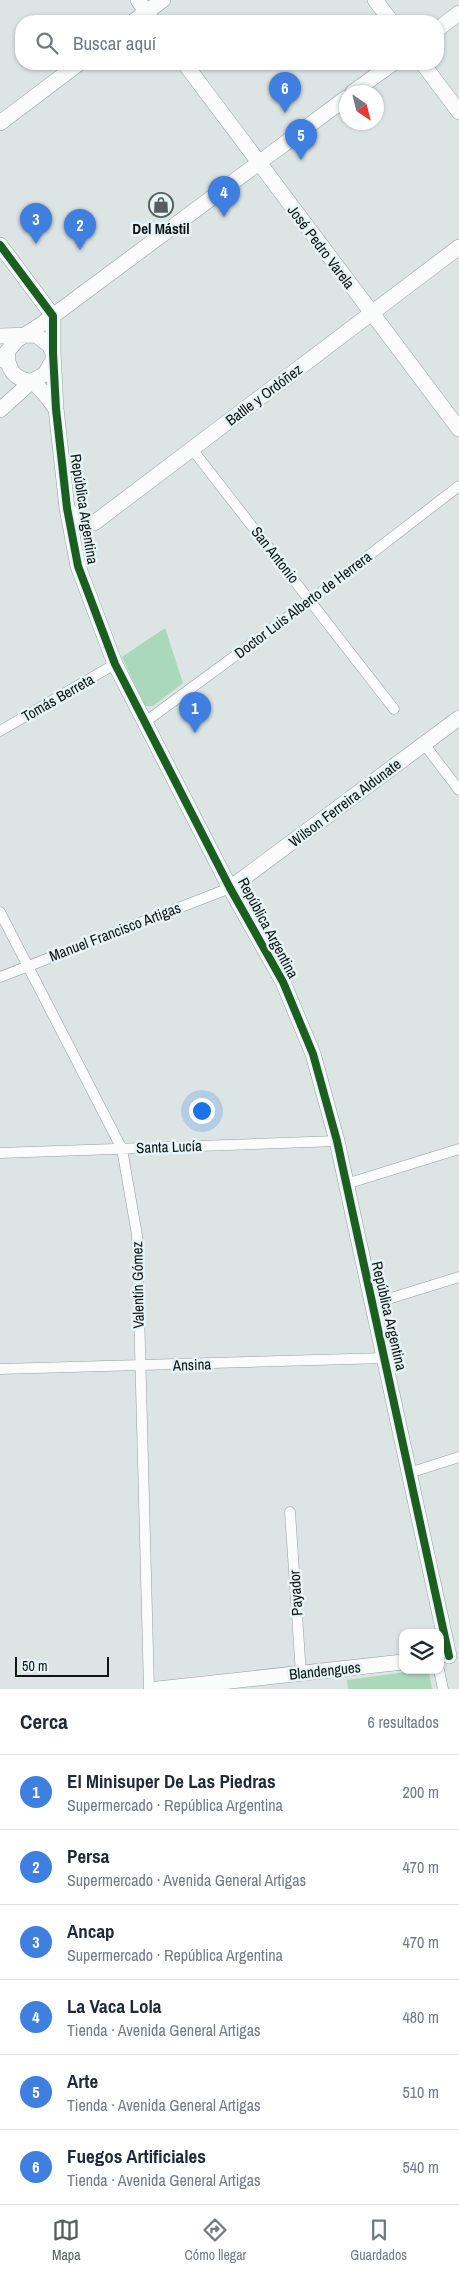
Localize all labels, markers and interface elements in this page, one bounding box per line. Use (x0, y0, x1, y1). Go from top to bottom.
search box (15, 15, 444, 70)
icon: search (33, 29, 61, 57)
text: Buscar aquí (73, 30, 156, 56)
pin: 6 (269, 72, 301, 113)
north arrow (339, 85, 384, 130)
pin: 5 (285, 119, 317, 160)
pin: 4 (208, 176, 240, 217)
shop icon: Del Mástil (148, 192, 174, 218)
street label: José Pedro Varela (283, 200, 360, 293)
pin: 3 (20, 203, 52, 244)
pin: 2 (64, 209, 96, 250)
place label: Del Mástil (132, 218, 190, 239)
street label: Batlle y Ordóñez (221, 359, 306, 430)
street label: República Argentina (65, 452, 104, 566)
street label: San Antonio (246, 522, 304, 588)
street label: Doctor Luis Alberto de Herrera (230, 546, 376, 663)
street label: Tomás Berreta (18, 668, 98, 727)
pin: 1 (179, 692, 211, 733)
street label: Wilson Ferreira Aldunate (284, 753, 405, 852)
street label: República Argentina (233, 874, 304, 982)
street label: Manuel Francisco Artigas (46, 897, 184, 966)
your location (189, 1098, 215, 1124)
street label: Santa Lucía (136, 1135, 202, 1158)
street label: Valentín Gómez (126, 1241, 149, 1329)
street label: República Argentina (367, 1259, 412, 1373)
street label: Ansina (171, 1353, 212, 1376)
street label: Payador (283, 1569, 308, 1617)
map controls (399, 1629, 444, 1674)
button: layers (399, 1629, 444, 1674)
scale bar (15, 1654, 109, 1677)
street label: Blandengues (288, 1656, 362, 1685)
text: 50 m (22, 1657, 48, 1675)
text: Cerca (20, 1707, 68, 1736)
text: 6 resultados (368, 1711, 439, 1733)
text: El Minisuper De Las Piedras (67, 1768, 276, 1794)
text: 1 (32, 1781, 40, 1803)
text: 200 m (403, 1781, 439, 1803)
text: Supermercado · República Argentina (67, 1794, 283, 1816)
text: Persa (67, 1843, 109, 1869)
text: 2 (32, 1856, 40, 1878)
text: 470 m (403, 1856, 439, 1878)
text: Supermercado · Avenida General Artigas (67, 1869, 306, 1891)
text: Ancap (67, 1918, 115, 1944)
text: 3 (32, 1931, 40, 1953)
text: 470 m (403, 1931, 439, 1953)
text: Supermercado · República Argentina (67, 1944, 283, 1966)
text: La Vaca Lola (67, 1993, 161, 2019)
text: 4 (32, 2006, 40, 2028)
text: 480 m (403, 2006, 439, 2028)
text: Tienda · Avenida General Artigas (67, 2019, 261, 2041)
text: Arte (67, 2068, 98, 2094)
text: 5 (32, 2081, 40, 2103)
text: 510 m (403, 2081, 439, 2103)
text: Tienda · Avenida General Artigas (67, 2094, 261, 2116)
text: Fuegos Artificiales (67, 2143, 206, 2169)
text: 6 (32, 2156, 40, 2178)
text: 540 m (403, 2156, 439, 2178)
text: Tienda · Avenida General Artigas (67, 2169, 261, 2191)
tab: Mapa (52, 2216, 81, 2264)
tab: Cómo llegar (185, 2216, 246, 2264)
tab: Guardados (350, 2216, 407, 2264)

